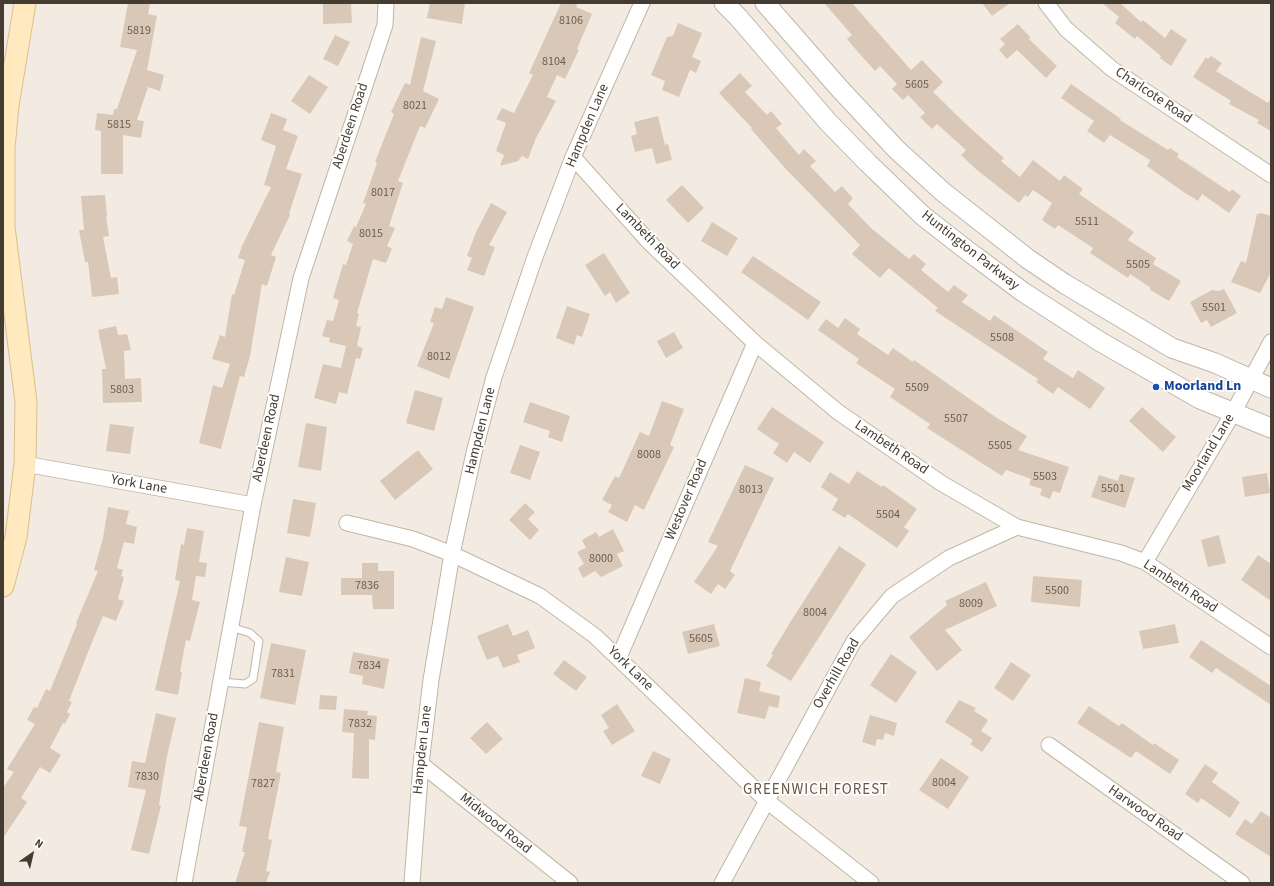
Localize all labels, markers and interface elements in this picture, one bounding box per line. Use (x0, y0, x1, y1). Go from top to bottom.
house number: 8106 (559, 14, 583, 28)
house number: 5819 (127, 24, 151, 38)
house number: 8104 (542, 55, 566, 69)
street label: Charlcote Road (1111, 64, 1195, 128)
house number: 5605 (905, 78, 929, 92)
street label: Aberdeen Road (329, 81, 373, 171)
street label: Hampden Lane (563, 82, 613, 170)
house number: 8021 (403, 99, 427, 113)
house number: 5815 (107, 118, 131, 132)
house number: 8017 (371, 186, 395, 200)
street label: Lambeth Road (611, 201, 683, 273)
street label: Huntington Parkway (918, 208, 1022, 294)
house number: 5511 (1075, 215, 1099, 229)
house number: 8015 (359, 227, 383, 241)
house number: 5505 (1126, 258, 1150, 272)
house number: 5501 (1202, 301, 1226, 315)
house number: 5508 (990, 331, 1014, 345)
house number: 8012 (427, 350, 451, 364)
place label: Moorland Ln (1164, 379, 1241, 395)
house number: 5509 (905, 381, 929, 395)
marker: Moorland Ln (1151, 382, 1161, 392)
house number: 5803 (110, 383, 134, 397)
street label: Hampden Lane (462, 386, 500, 476)
street label: Aberdeen Road (250, 393, 284, 483)
street label: Moorland Lane (1179, 411, 1239, 495)
house number: 5507 (944, 412, 968, 426)
street label: Lambeth Road (851, 417, 931, 479)
house number: 5505 (988, 439, 1012, 453)
house number: 8008 (637, 448, 661, 462)
street label: Westover Road (662, 457, 712, 543)
house number: 5503 (1033, 470, 1057, 484)
street label: York Lane (110, 472, 168, 498)
house number: 5501 (1101, 482, 1125, 496)
house number: 8013 (739, 483, 763, 497)
house number: 5504 (876, 508, 900, 522)
house number: 8000 (589, 552, 613, 566)
street label: Lambeth Road (1140, 557, 1220, 617)
house number: 7836 (355, 579, 379, 593)
house number: 5500 (1045, 584, 1069, 598)
house number: 8009 (959, 597, 983, 611)
house number: 8004 (803, 606, 827, 620)
house number: 5605 (689, 632, 713, 646)
street label: Overhill Road (810, 636, 864, 712)
street label: York Lane (604, 643, 656, 695)
house number: 7834 (357, 659, 381, 673)
house number: 7831 (271, 667, 295, 681)
street label: Hampden Lane (410, 705, 436, 795)
street label: Aberdeen Road (191, 712, 223, 802)
house number: 7832 (348, 717, 372, 731)
house number: 7830 (135, 770, 159, 784)
house number: 8004 (932, 776, 956, 790)
house number: 7827 (251, 777, 275, 791)
district label: GREENWICH FOREST (743, 782, 889, 800)
street label: Harwood Road (1105, 782, 1185, 846)
street label: Midwood Road (456, 790, 534, 858)
north arrow (12, 834, 52, 874)
text: N (32, 835, 46, 852)

